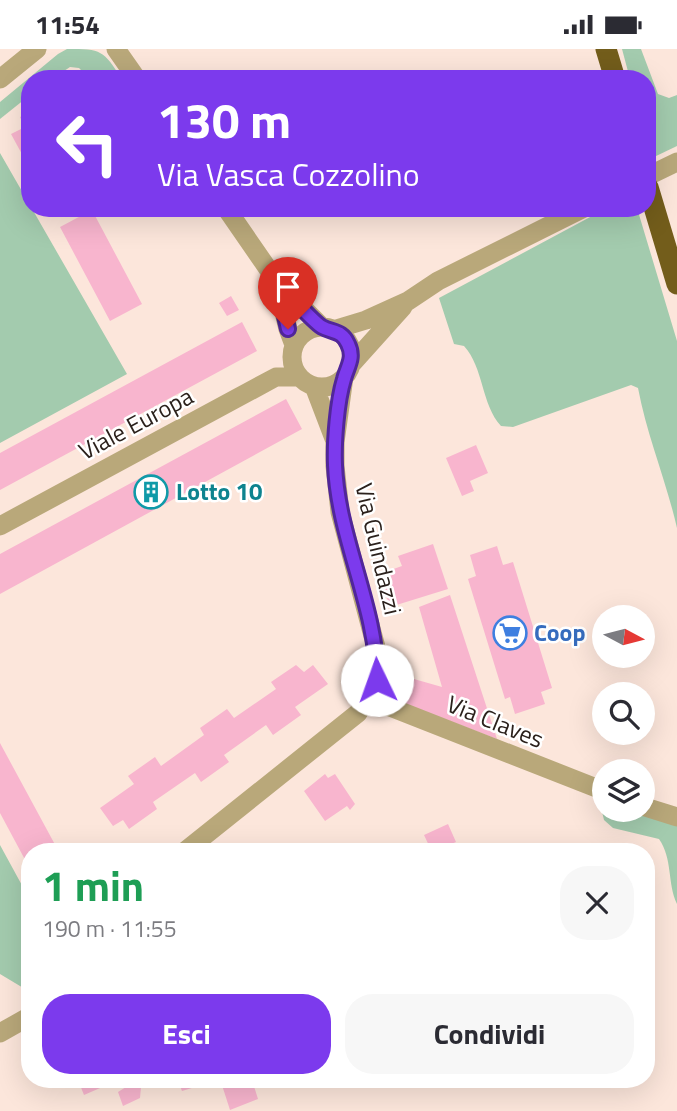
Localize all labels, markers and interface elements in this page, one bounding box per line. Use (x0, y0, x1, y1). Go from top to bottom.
text: 11:54 (35, 5, 100, 44)
text: 130 m (157, 82, 291, 157)
icon: left (42, 98, 133, 189)
text: Via Vasca Cozzolino (157, 150, 420, 198)
pin (258, 257, 318, 329)
icon: arrive (269, 268, 307, 306)
street label: Viale Europa (72, 378, 199, 468)
building icon: Lotto 10 (132, 473, 170, 511)
place label: Lotto 10 (176, 473, 263, 509)
street label: Via Guindazzi (346, 479, 412, 618)
north arrow (592, 605, 654, 669)
map controls (592, 605, 655, 822)
supermarket icon: Coop (491, 614, 529, 652)
place label: Coop (534, 614, 585, 650)
position arrow (340, 643, 414, 717)
button: search (592, 682, 655, 745)
street label: Via Claves (442, 685, 549, 757)
button: layers (592, 759, 655, 822)
text: 1 min (42, 853, 144, 917)
button: close (560, 866, 634, 940)
text: 190 m · 11:55 (42, 911, 177, 946)
button: Esci (42, 994, 331, 1074)
button: Condividi (345, 994, 634, 1074)

